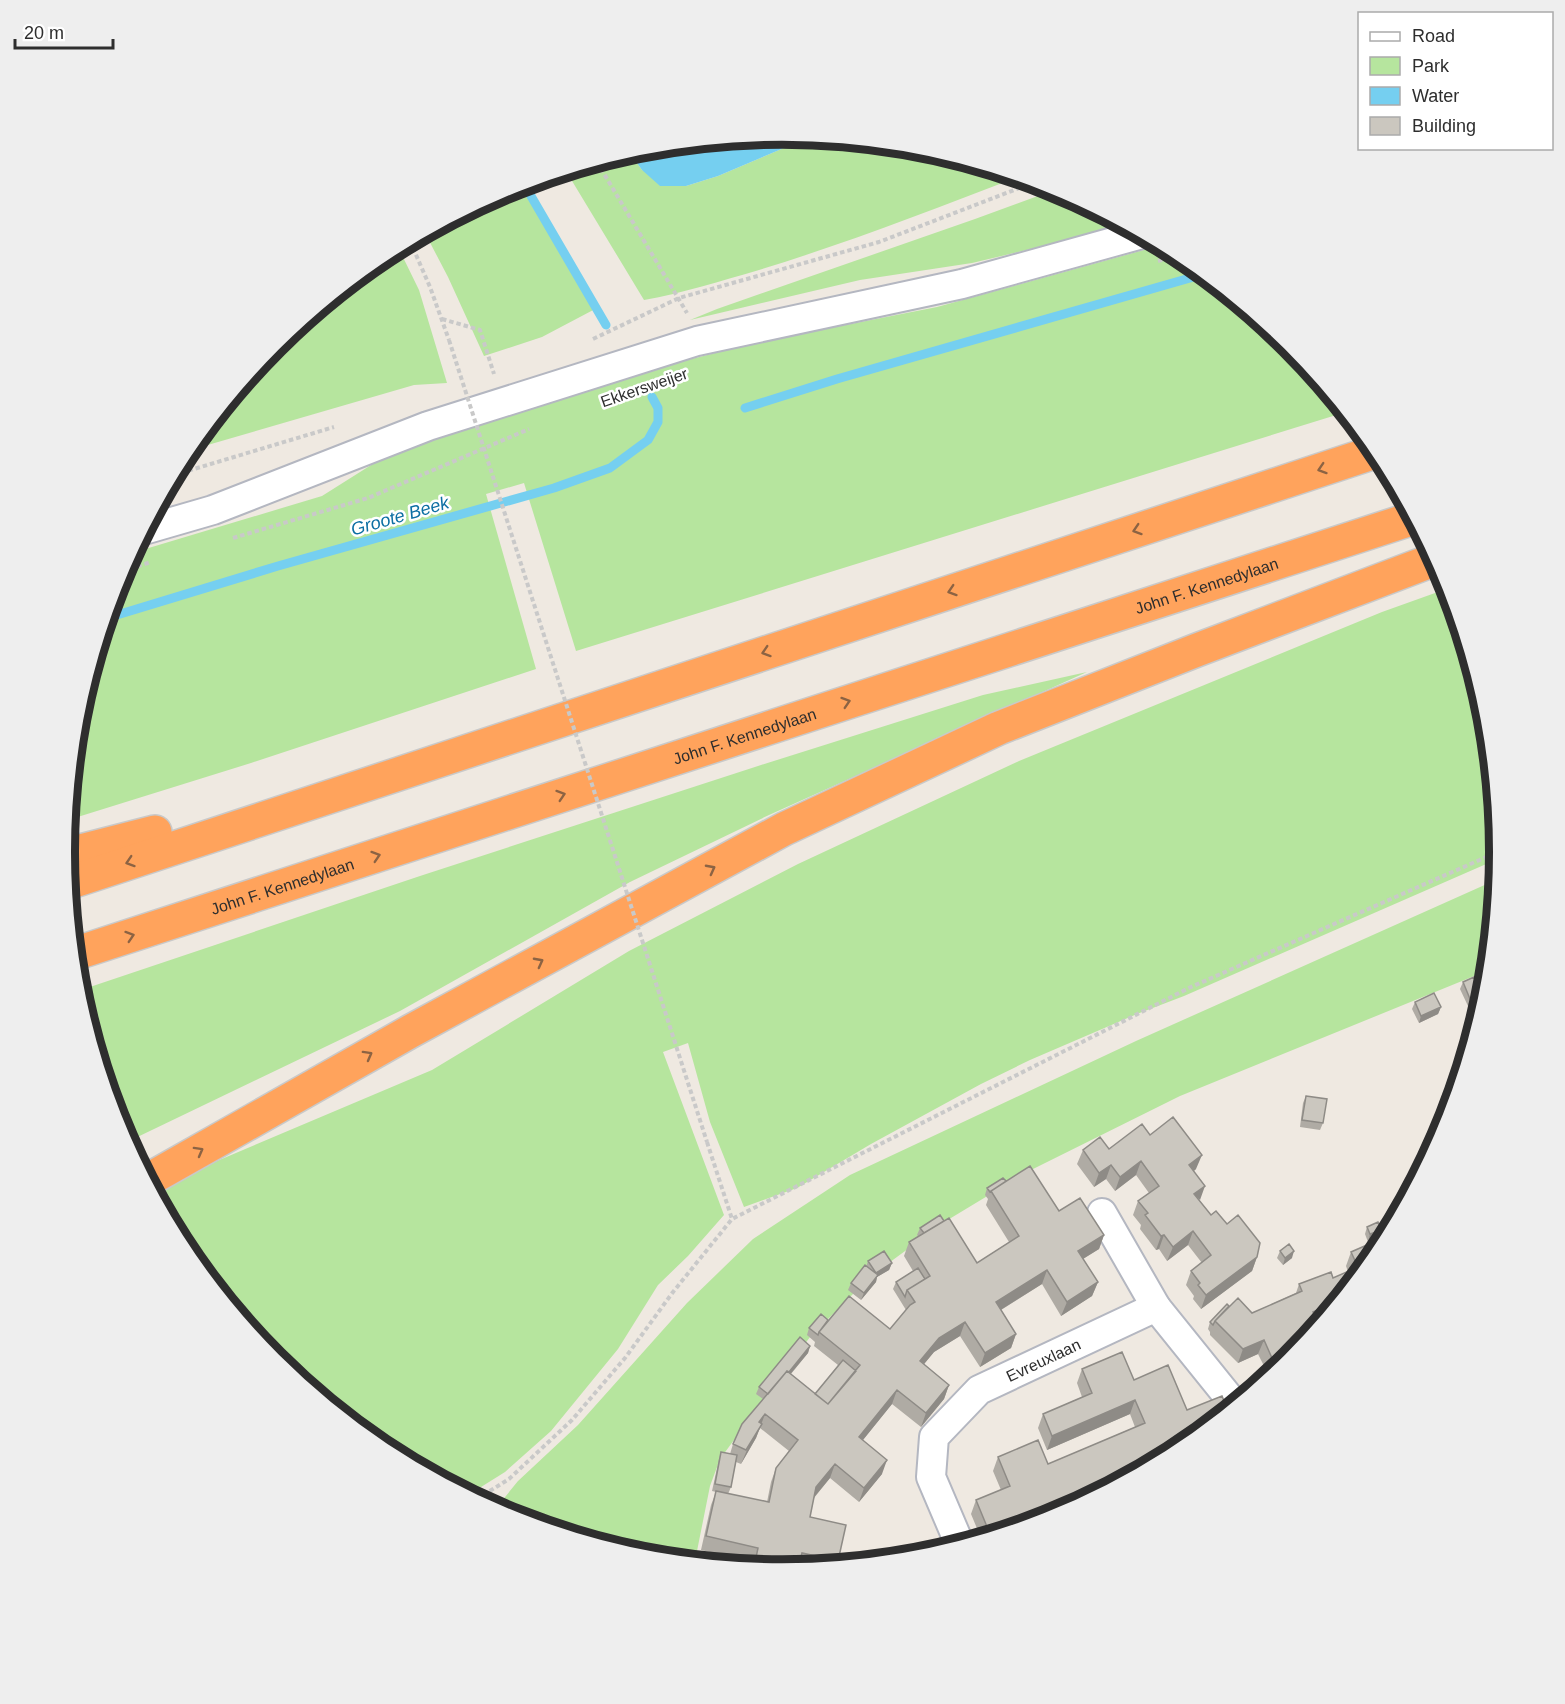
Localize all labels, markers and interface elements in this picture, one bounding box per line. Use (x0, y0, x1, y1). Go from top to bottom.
scale bar (15, 12, 112, 50)
legend (1358, 12, 1553, 150)
text: 20 m (24, 23, 64, 43)
text: Road (1412, 26, 1455, 46)
text: Park (1412, 56, 1450, 76)
text: Water (1412, 86, 1459, 106)
text: Building (1412, 116, 1476, 136)
street label: Ekkersweijer (599, 364, 690, 410)
one-way arrow (1317, 462, 1328, 475)
water label: Groote Beek (349, 492, 452, 540)
one-way arrow (1132, 523, 1143, 535)
street label: John F. Kennedylaan (1133, 555, 1280, 617)
one-way arrow (947, 584, 958, 596)
one-way arrow (761, 644, 772, 657)
one-way arrow (840, 697, 851, 709)
street label: John F. Kennedylaan (671, 705, 818, 768)
one-way arrow (555, 790, 566, 803)
one-way arrow (370, 851, 381, 863)
one-way arrow (125, 854, 136, 867)
street label: John F. Kennedylaan (209, 855, 356, 918)
one-way arrow (705, 865, 715, 876)
one-way arrow (124, 930, 135, 943)
one-way arrow (533, 958, 544, 969)
one-way arrow (362, 1051, 372, 1062)
one-way arrow (192, 1147, 203, 1158)
street label: Evreuxlaan (1004, 1336, 1083, 1385)

